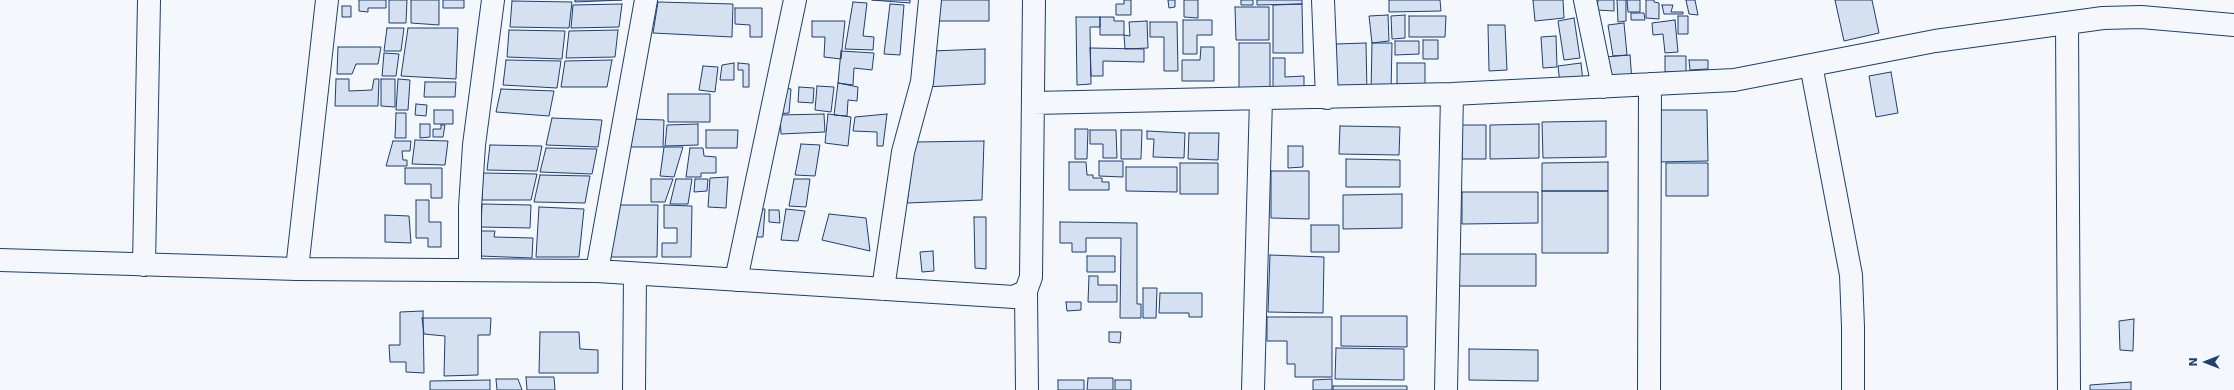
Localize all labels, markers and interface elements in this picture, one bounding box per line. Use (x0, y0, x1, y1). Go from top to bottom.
north arrow (2186, 342, 2226, 382)
text: N (2187, 357, 2200, 367)

